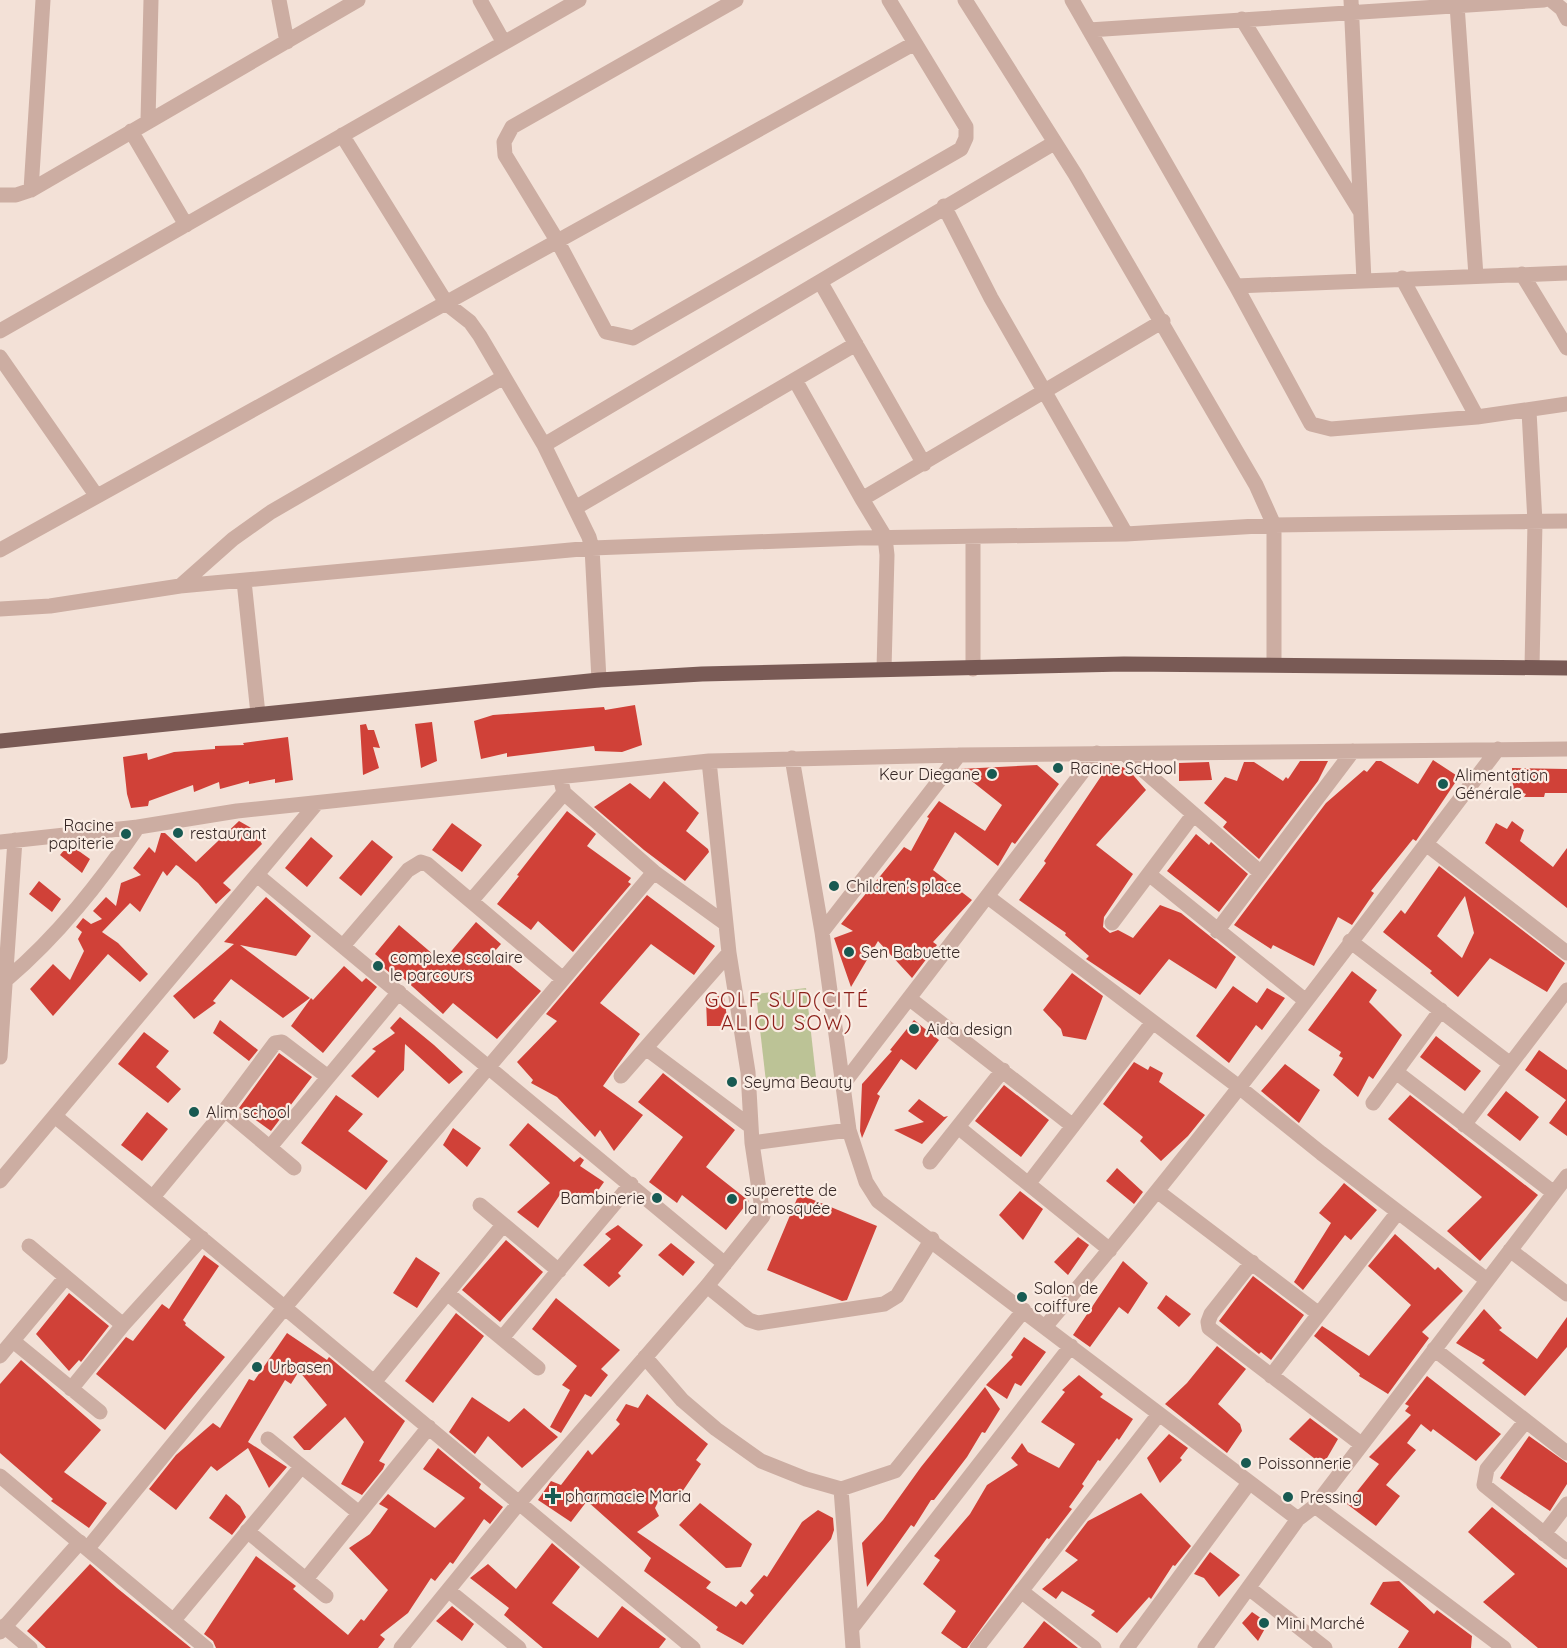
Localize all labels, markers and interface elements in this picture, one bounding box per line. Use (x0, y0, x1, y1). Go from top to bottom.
place label: Racine ScHool (1070, 758, 1177, 778)
marker: Racine ScHool (1051, 761, 1065, 775)
place label: Keur Diegane (879, 764, 980, 784)
place label: Alimentation Générale (1455, 765, 1548, 803)
marker: Keur Diegane (985, 767, 999, 781)
marker: Alimentation Générale (1436, 777, 1450, 791)
place label: Racine papiterie (48, 815, 114, 853)
place label: restaurant (190, 823, 267, 843)
marker: restaurant (171, 826, 185, 840)
marker: Racine papiterie (119, 827, 133, 841)
place label: Children's place (846, 876, 962, 896)
marker: Children's place (827, 879, 841, 893)
place label: Sen Babuette (861, 942, 960, 962)
marker: Sen Babuette (842, 945, 856, 959)
place label: complexe scolaire le parcours (390, 947, 523, 985)
marker: complexe scolaire le parcours (371, 959, 385, 973)
district label: GOLF SUD(CITÉ ALIOU SOW) (705, 987, 870, 1035)
place label: Aida design (926, 1019, 1012, 1039)
marker: Aida design (907, 1022, 921, 1036)
place label: Seyma Beauty (744, 1072, 852, 1092)
marker: Seyma Beauty (725, 1075, 739, 1089)
place label: Alim school (206, 1102, 290, 1122)
marker: Alim school (187, 1105, 201, 1119)
place label: superette de la mosquée (744, 1180, 837, 1218)
place label: Bambinerie (560, 1188, 645, 1208)
marker: Bambinerie (650, 1191, 664, 1205)
marker: superette de la mosquée (725, 1192, 739, 1206)
place label: Salon de coiffure (1034, 1278, 1098, 1316)
marker: Salon de coiffure (1015, 1290, 1029, 1304)
place label: Urbasen (269, 1357, 332, 1377)
marker: Urbasen (250, 1360, 264, 1374)
place label: Poissonnerie (1258, 1453, 1351, 1473)
marker: Poissonnerie (1239, 1456, 1253, 1470)
place label: pharmacie Maria (565, 1486, 691, 1506)
place label: Pressing (1300, 1487, 1362, 1507)
marker: pharmacie Maria (546, 1489, 560, 1503)
marker: Pressing (1281, 1490, 1295, 1504)
place label: Mini Marché (1276, 1613, 1365, 1633)
marker: Mini Marché (1257, 1616, 1271, 1630)

